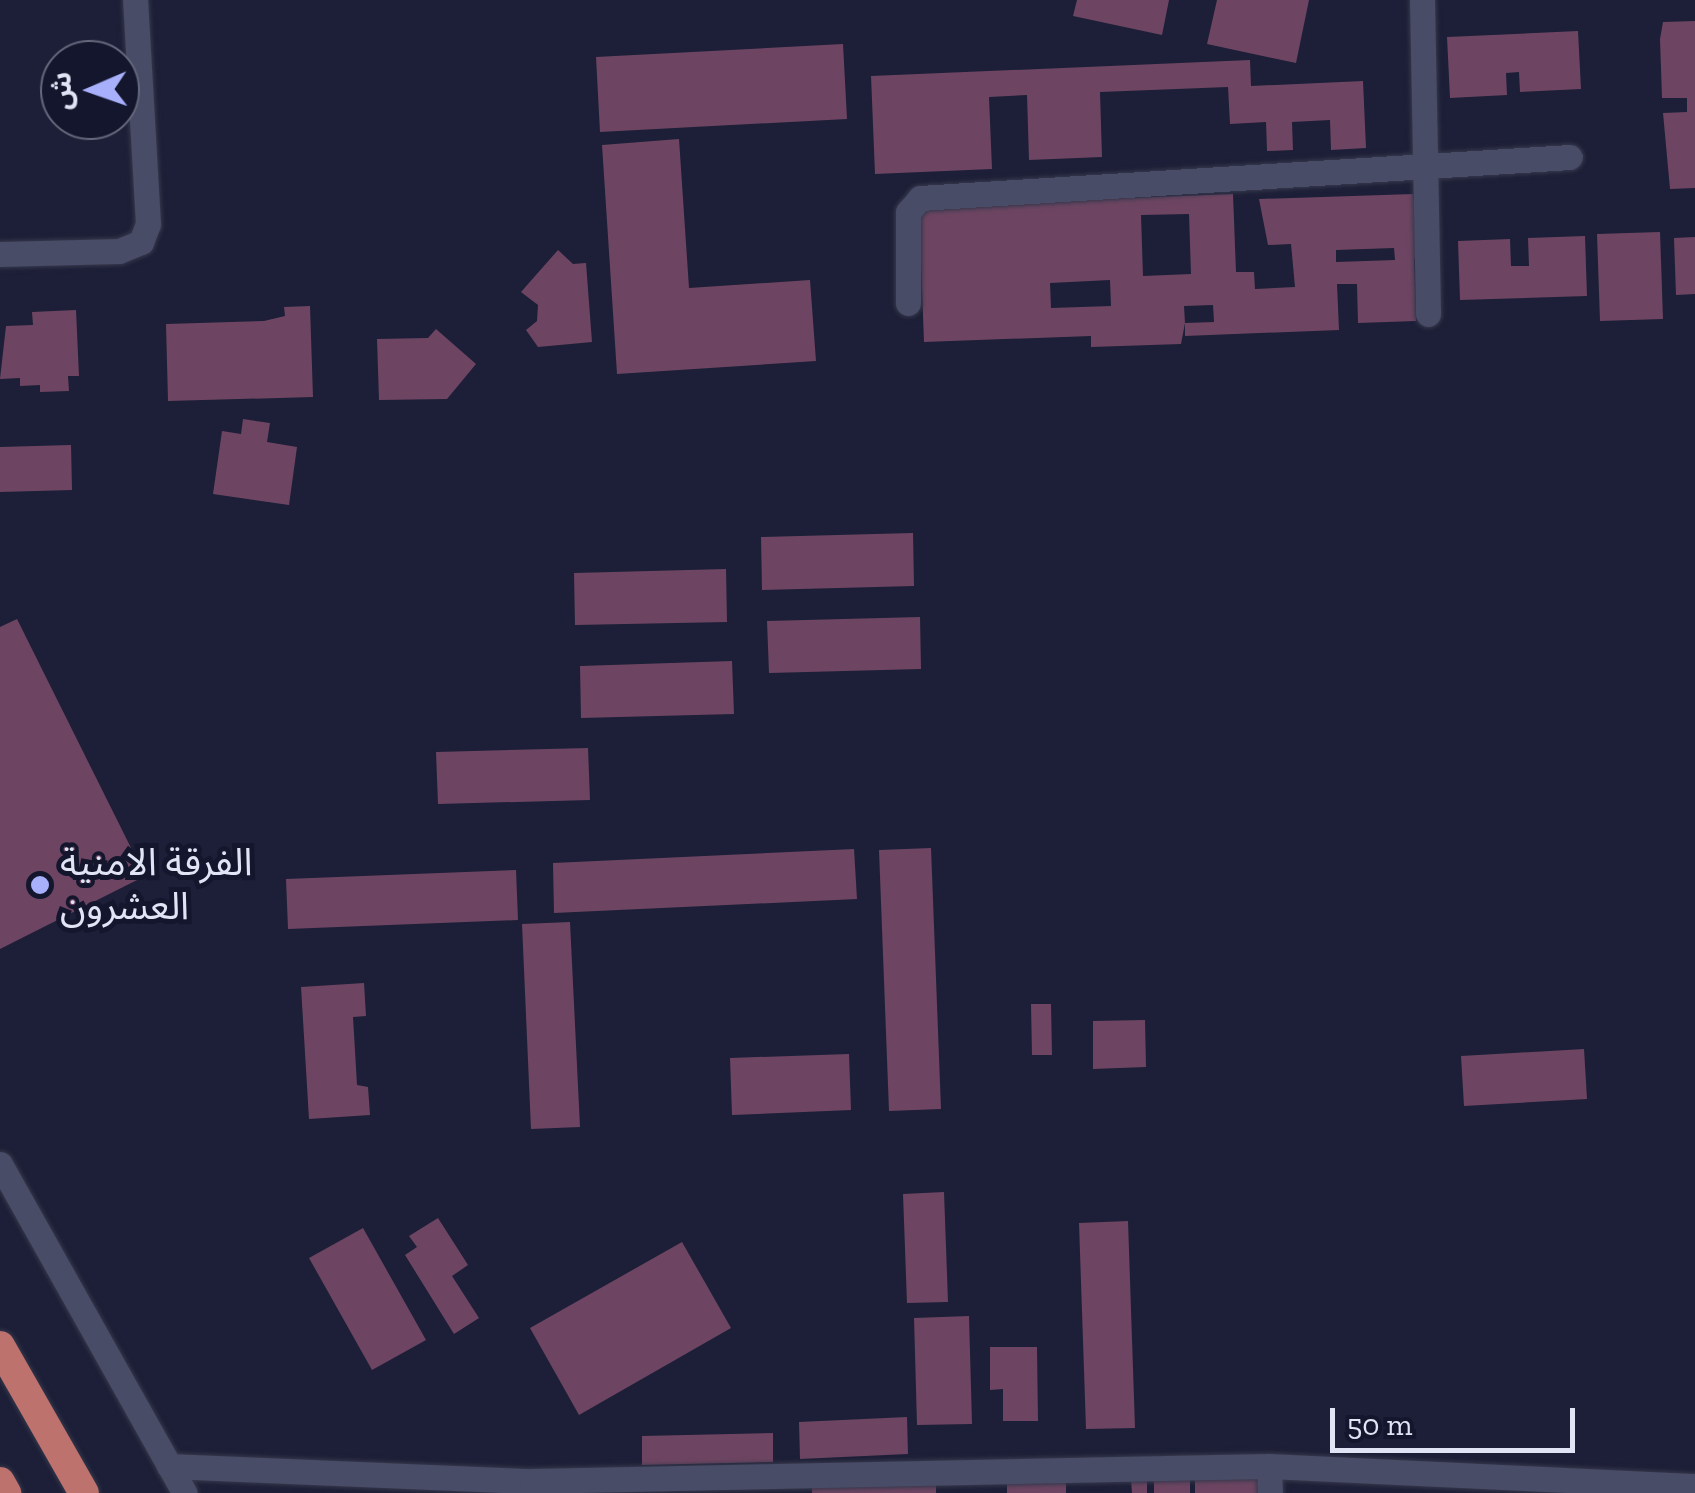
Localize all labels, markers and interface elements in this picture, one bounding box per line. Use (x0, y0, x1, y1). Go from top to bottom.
north arrow (40, 40, 140, 140)
text: ش (44, 71, 79, 111)
place label: الفرقة الامنية العشرون (60, 840, 253, 929)
marker: الفرقة الامنية العشرون (29, 874, 51, 896)
scale bar (1335, 1388, 1580, 1450)
text: 50 m (1347, 1407, 1412, 1443)

